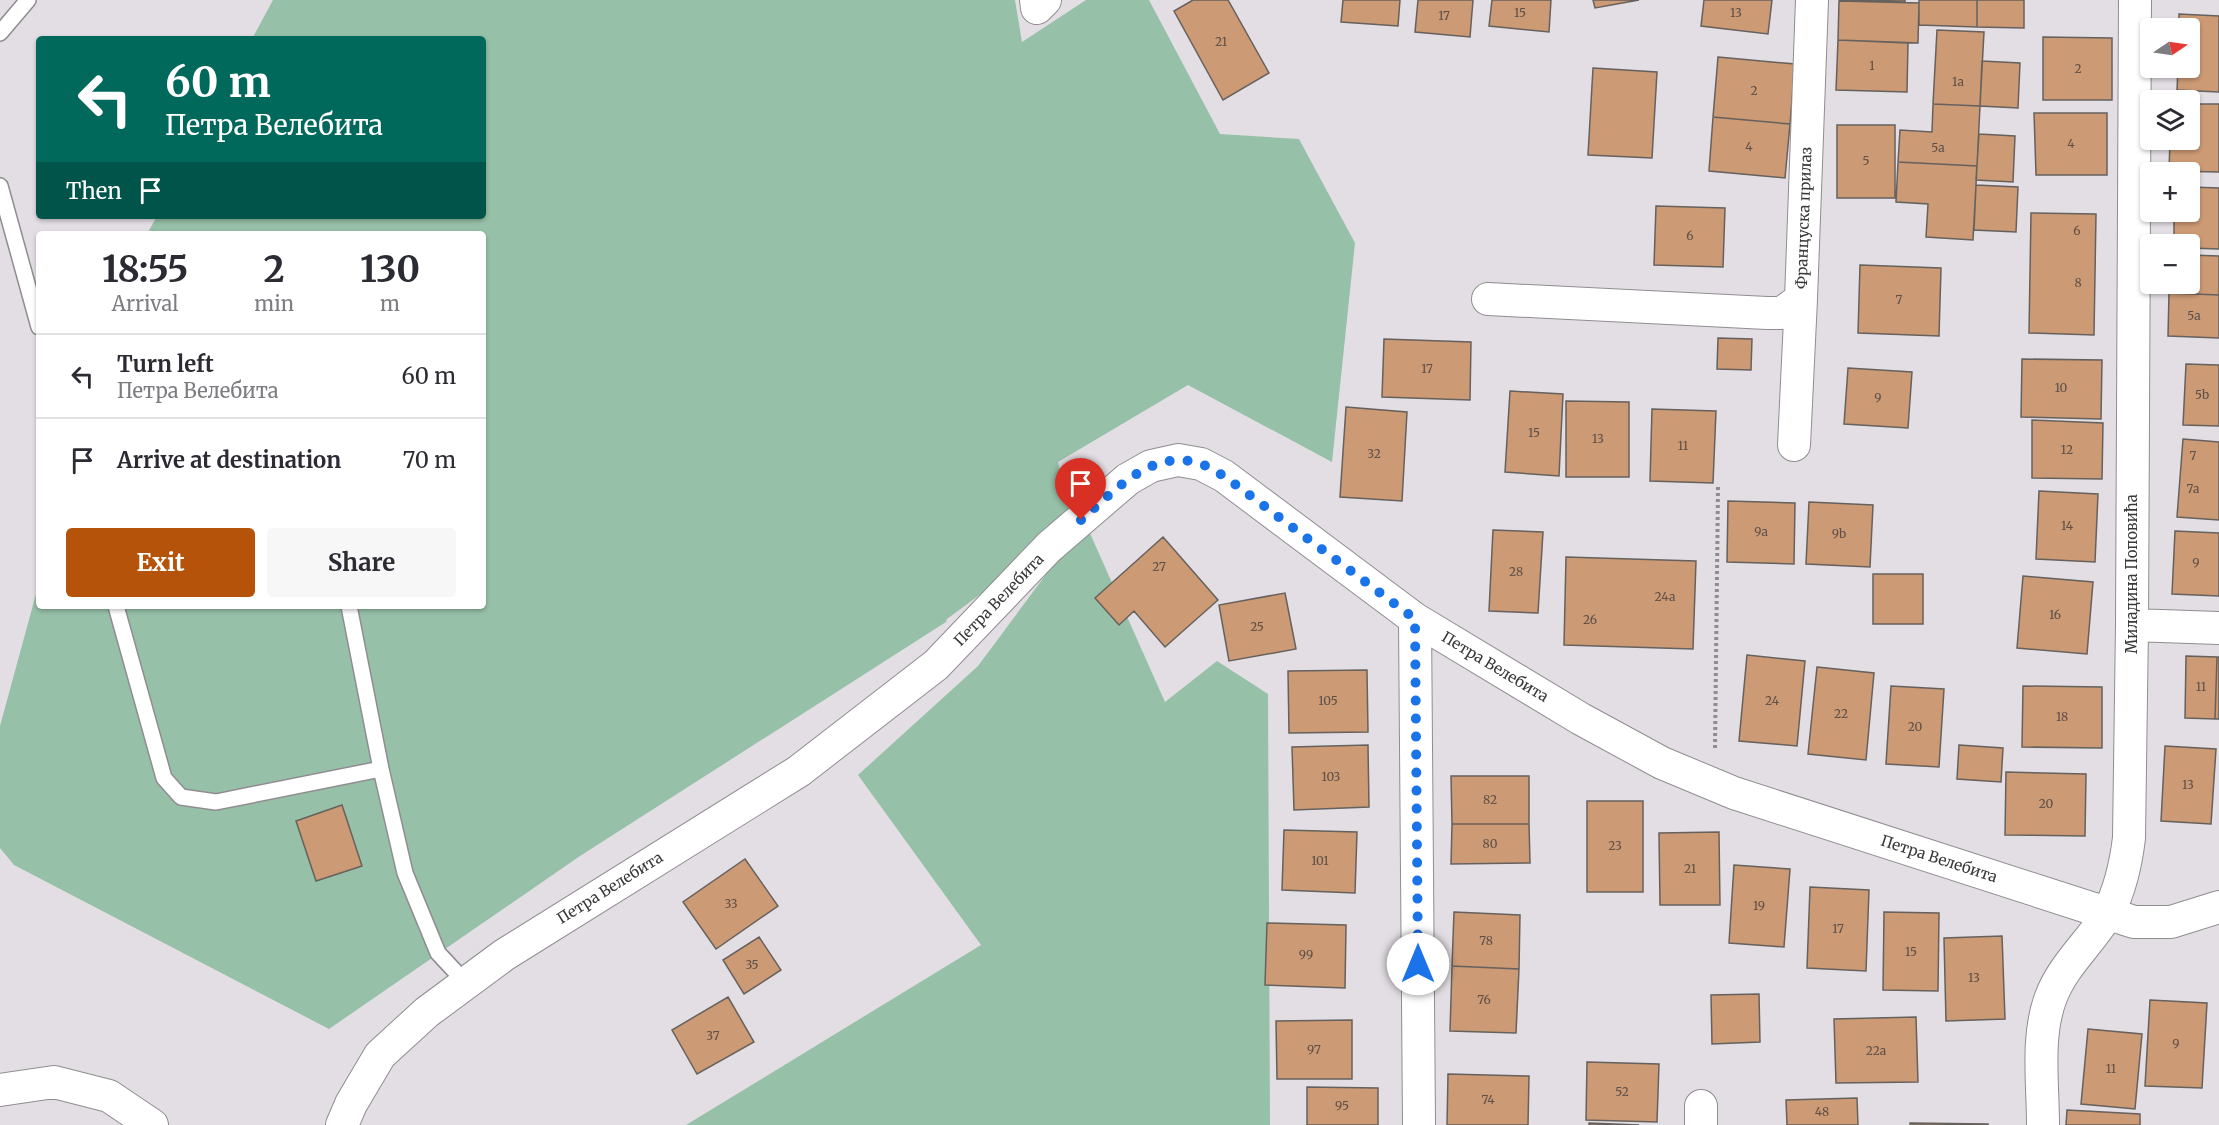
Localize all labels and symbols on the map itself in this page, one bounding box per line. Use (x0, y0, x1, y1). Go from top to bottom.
house number: 15 (1514, 5, 1526, 20)
house number: 13 (1730, 5, 1742, 20)
house number: 17 (1438, 8, 1450, 23)
north arrow (2140, 18, 2200, 78)
house number: 21 (1215, 34, 1228, 49)
house number: 1 (1869, 58, 1875, 73)
house number: 2 (2074, 61, 2082, 76)
house number: 1a (1952, 74, 1964, 89)
house number: 2 (1750, 83, 1758, 98)
house number: 4 (2067, 136, 2075, 151)
house number: 4 (1745, 139, 1753, 154)
house number: 5a (1931, 140, 1945, 155)
street label: Француска прилаз (1792, 147, 1815, 289)
house number: 5 (1862, 153, 1870, 168)
house number: 6 (2073, 223, 2081, 238)
house number: 6 (1686, 228, 1694, 243)
house number: 8 (2074, 275, 2082, 290)
house number: 7 (1896, 292, 1903, 307)
house number: 5a (2187, 308, 2201, 323)
house number: 17 (1421, 361, 1433, 376)
house number: 10 (2055, 380, 2068, 395)
house number: 5b (2195, 387, 2209, 402)
house number: 9 (1874, 390, 1882, 405)
house number: 15 (1528, 425, 1540, 440)
house number: 13 (1592, 431, 1604, 446)
house number: 11 (1678, 438, 1689, 453)
house number: 12 (2061, 442, 2073, 457)
house number: 32 (1367, 446, 1381, 461)
house number: 7 (2190, 448, 2197, 463)
pin (1055, 458, 1106, 520)
house number: 7a (2187, 481, 2200, 496)
street label: Миладина Поповића (2122, 494, 2141, 654)
house number: 14 (2061, 518, 2074, 533)
house number: 9a (1754, 524, 1768, 539)
house number: 9b (1832, 526, 1846, 541)
street label: Петра Велебита (950, 549, 1048, 650)
house number: 9 (2192, 555, 2200, 570)
house number: 27 (1152, 559, 1166, 574)
house number: 28 (1509, 564, 1523, 579)
house number: 24a (1655, 589, 1676, 604)
house number: 16 (2049, 607, 2061, 622)
house number: 26 (1583, 612, 1597, 627)
house number: 25 (1250, 619, 1264, 634)
street label: Петра Велебита (1438, 627, 1552, 706)
house number: 11 (2196, 679, 2207, 694)
house number: 105 (1318, 693, 1338, 708)
house number: 24 (1765, 693, 1780, 708)
house number: 22 (1834, 706, 1848, 721)
house number: 18 (2056, 709, 2068, 724)
house number: 20 (1908, 719, 1923, 734)
house number: 103 (1322, 769, 1341, 784)
house number: 13 (2182, 777, 2194, 792)
house number: 82 (1483, 792, 1497, 807)
house number: 20 (2039, 796, 2054, 811)
street label: Петра Велебита (1879, 831, 2000, 886)
house number: 80 (1483, 836, 1498, 851)
house number: 23 (1608, 838, 1622, 853)
street label: Петра Велебита (553, 847, 666, 928)
house number: 101 (1311, 853, 1329, 868)
house number: 21 (1684, 861, 1697, 876)
house number: 33 (724, 896, 738, 911)
house number: 19 (1753, 898, 1765, 913)
house number: 17 (1832, 921, 1844, 936)
position arrow (1386, 932, 1450, 996)
house number: 78 (1479, 933, 1493, 948)
house number: 15 (1905, 944, 1917, 959)
house number: 99 (1299, 947, 1313, 962)
house number: 35 (745, 957, 759, 972)
house number: 13 (1968, 970, 1980, 985)
house number: 76 (1477, 992, 1491, 1007)
house number: 37 (706, 1028, 720, 1043)
house number: 9 (2172, 1036, 2180, 1051)
house number: 97 (1307, 1042, 1321, 1057)
house number: 22a (1866, 1043, 1887, 1058)
house number: 11 (2106, 1061, 2117, 1076)
house number: 52 (1615, 1084, 1629, 1099)
house number: 74 (1481, 1092, 1495, 1107)
house number: 95 (1335, 1098, 1349, 1113)
house number: 48 (1815, 1104, 1829, 1119)

